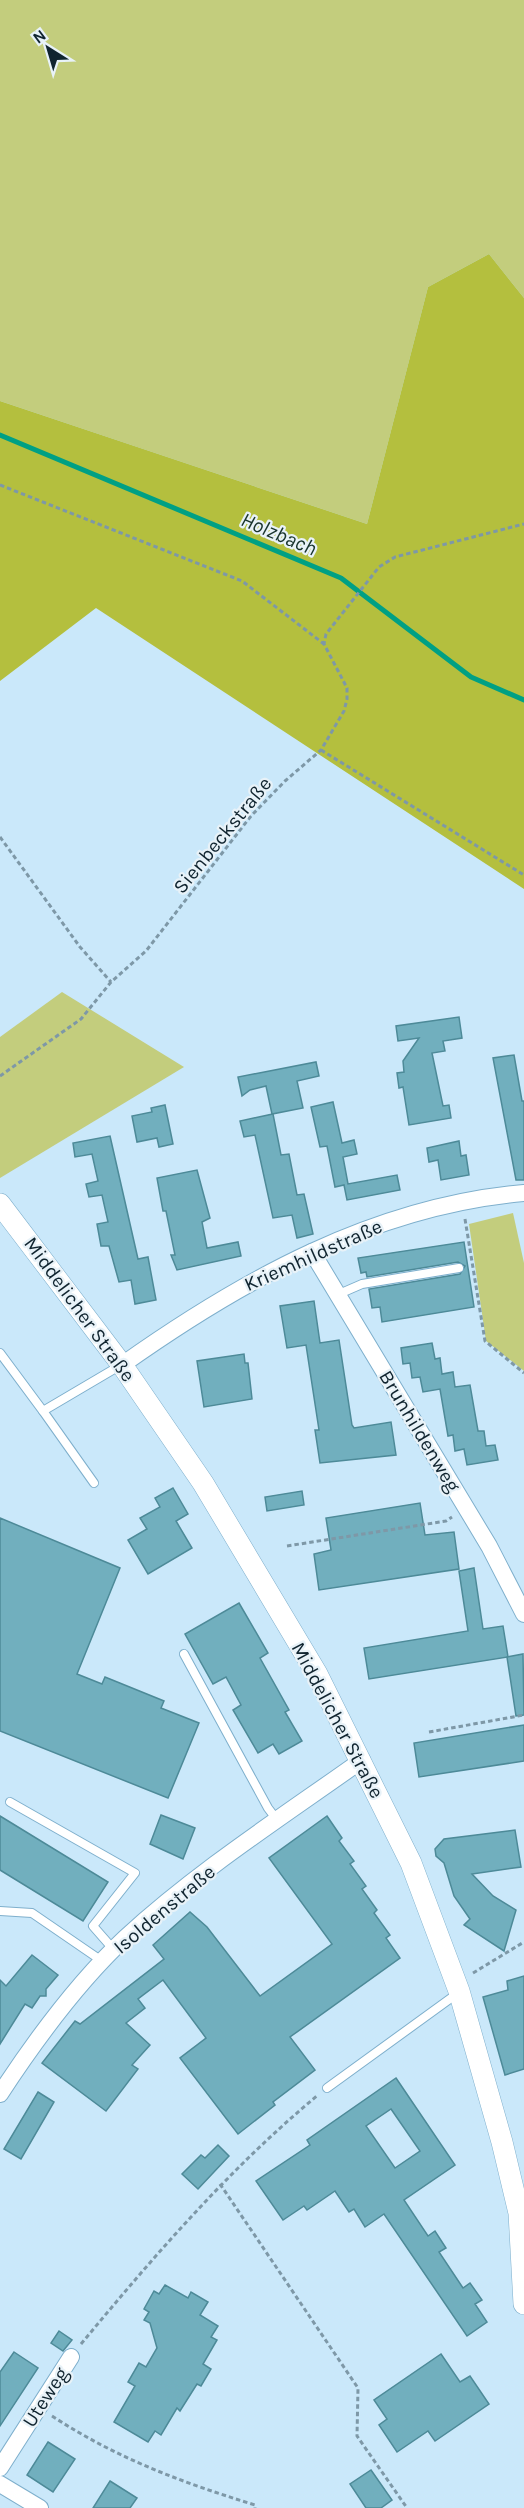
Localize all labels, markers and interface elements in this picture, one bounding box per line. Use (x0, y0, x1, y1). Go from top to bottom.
north arrow (18, 18, 78, 78)
text: N (29, 25, 50, 47)
water label: Holzbach (237, 507, 321, 561)
street label: Sienbeckstraße (168, 773, 276, 898)
street label: Kriemhildstraße (241, 1215, 386, 1296)
street label: Middelicher Straße (19, 1232, 140, 1386)
street label: Brunhildenweg (374, 1366, 465, 1496)
street label: Middelicher Straße (287, 1638, 388, 1802)
street label: Isoldenstraße (109, 1860, 220, 1959)
street label: Uteweg (18, 2363, 73, 2432)

